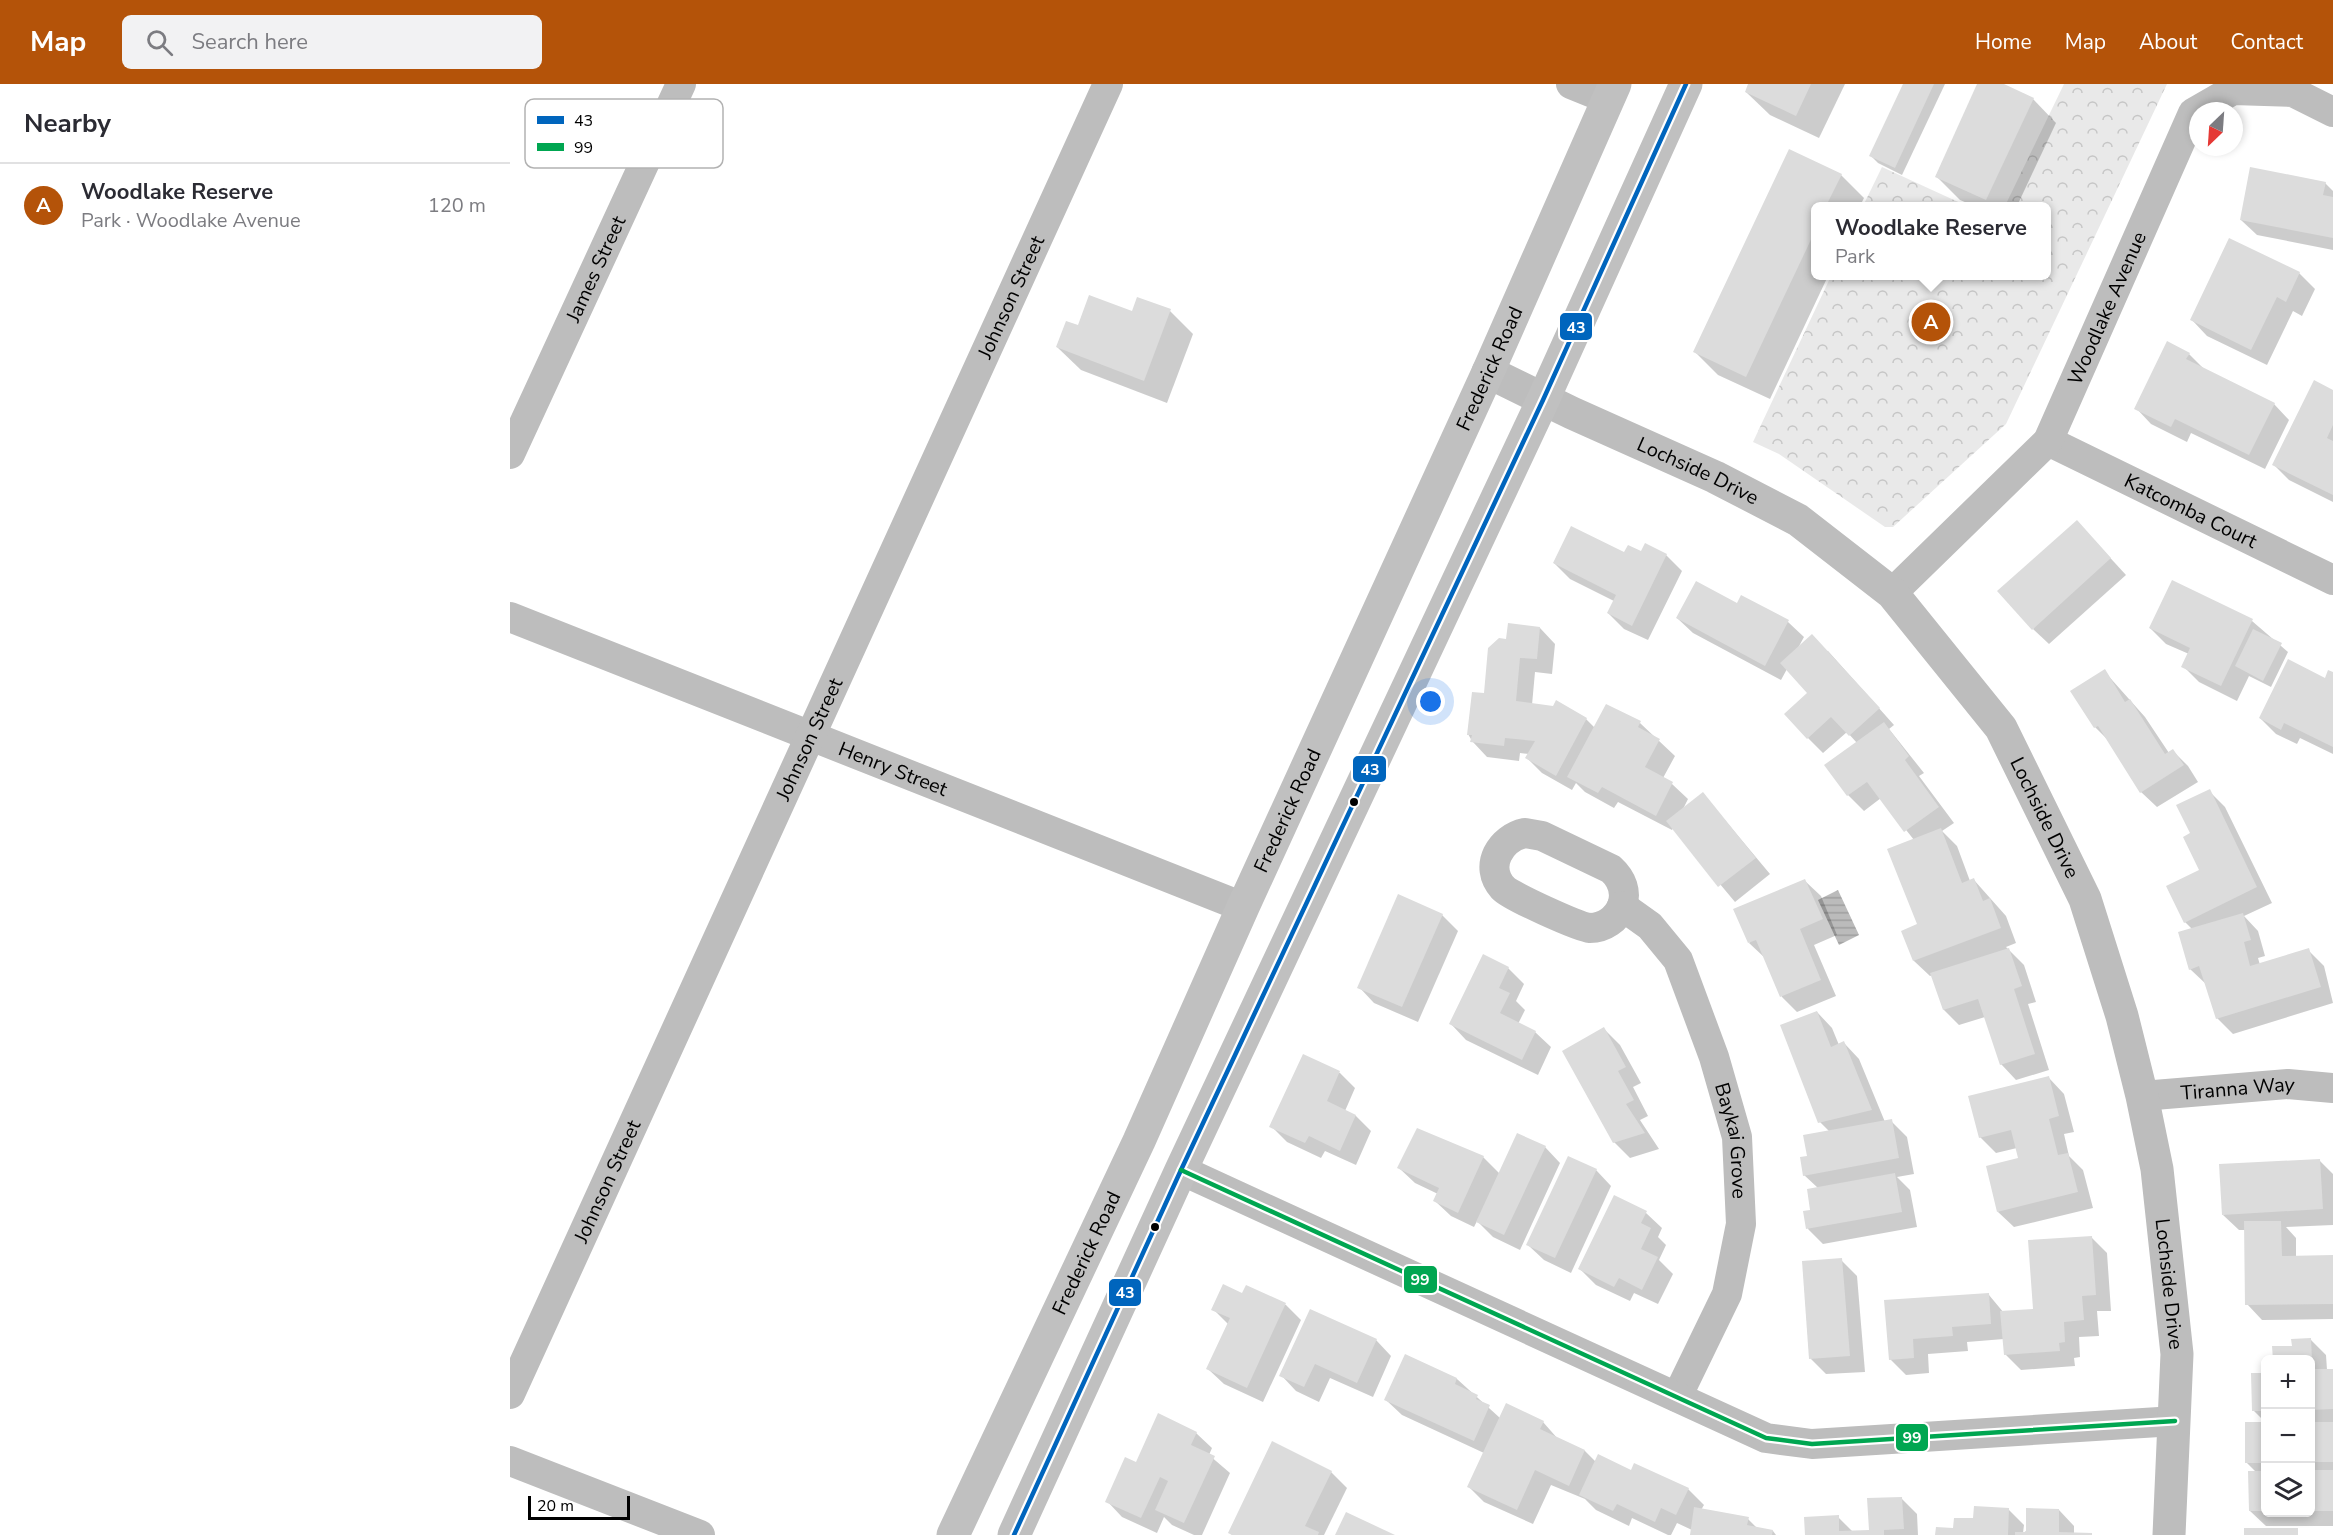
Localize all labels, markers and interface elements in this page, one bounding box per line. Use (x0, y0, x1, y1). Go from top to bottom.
search box (122, 15, 542, 69)
text: Map (30, 23, 86, 61)
icon: search (143, 26, 176, 59)
text: Search here (191, 27, 308, 57)
text: Home (1975, 28, 2032, 56)
text: Map (2065, 28, 2106, 56)
text: About (2139, 28, 2197, 56)
text: Contact (2230, 28, 2303, 56)
legend (525, 99, 723, 168)
north arrow (2189, 102, 2243, 156)
text: Nearby (24, 106, 111, 141)
text: 43 (574, 110, 593, 132)
text: 99 (574, 137, 593, 159)
text: Woodlake Reserve (81, 177, 273, 207)
text: A (36, 192, 51, 219)
text: 120 m (428, 192, 486, 219)
popup (1811, 202, 2051, 280)
text: Park · Woodlake Avenue (81, 207, 301, 234)
street label: James Street (559, 210, 632, 327)
text: Woodlake Reserve (1835, 213, 2027, 243)
street label: Woodlake Avenue (2061, 227, 2152, 389)
street label: Johnson Street (971, 230, 1051, 364)
text: Park (1835, 243, 1875, 270)
pin: A (1912, 300, 1950, 344)
street label: Frederick Road (1450, 302, 1529, 435)
line badge: 43 (1559, 312, 1593, 341)
text: 43 (1566, 317, 1586, 339)
street label: Lochside Drive (1633, 430, 1764, 511)
street label: Katcomba Court (2120, 467, 2263, 555)
street label: Johnson Street (769, 672, 849, 806)
your location (1416, 687, 1445, 716)
street label: Henry Street (835, 735, 952, 803)
street label: Frederick Road (1247, 744, 1327, 877)
street label: Lochside Drive (2004, 753, 2086, 883)
line badge: 43 (1352, 755, 1387, 783)
text: 43 (1360, 759, 1380, 781)
unlabelled marker (1348, 796, 1360, 808)
street label: Tiranna Way (2180, 1070, 2297, 1106)
street label: Baykai Grove (1709, 1079, 1753, 1199)
street label: Johnson Street (567, 1114, 647, 1248)
street label: Frederick Road (1045, 1187, 1127, 1319)
street label: Lochside Drive (2149, 1217, 2190, 1351)
unlabelled marker (1149, 1221, 1161, 1233)
line badge: 99 (1403, 1265, 1438, 1294)
text: 99 (1410, 1269, 1430, 1291)
line badge: 43 (1108, 1278, 1142, 1307)
text: 43 (1115, 1282, 1135, 1304)
map controls (2261, 1355, 2315, 1517)
button: + (2261, 1355, 2315, 1409)
button: − (2261, 1409, 2315, 1463)
line badge: 99 (1895, 1423, 1929, 1452)
text: 99 (1902, 1427, 1922, 1449)
button: layers (2261, 1463, 2315, 1517)
scale bar (528, 1493, 630, 1520)
text: 20 m (537, 1495, 574, 1517)

